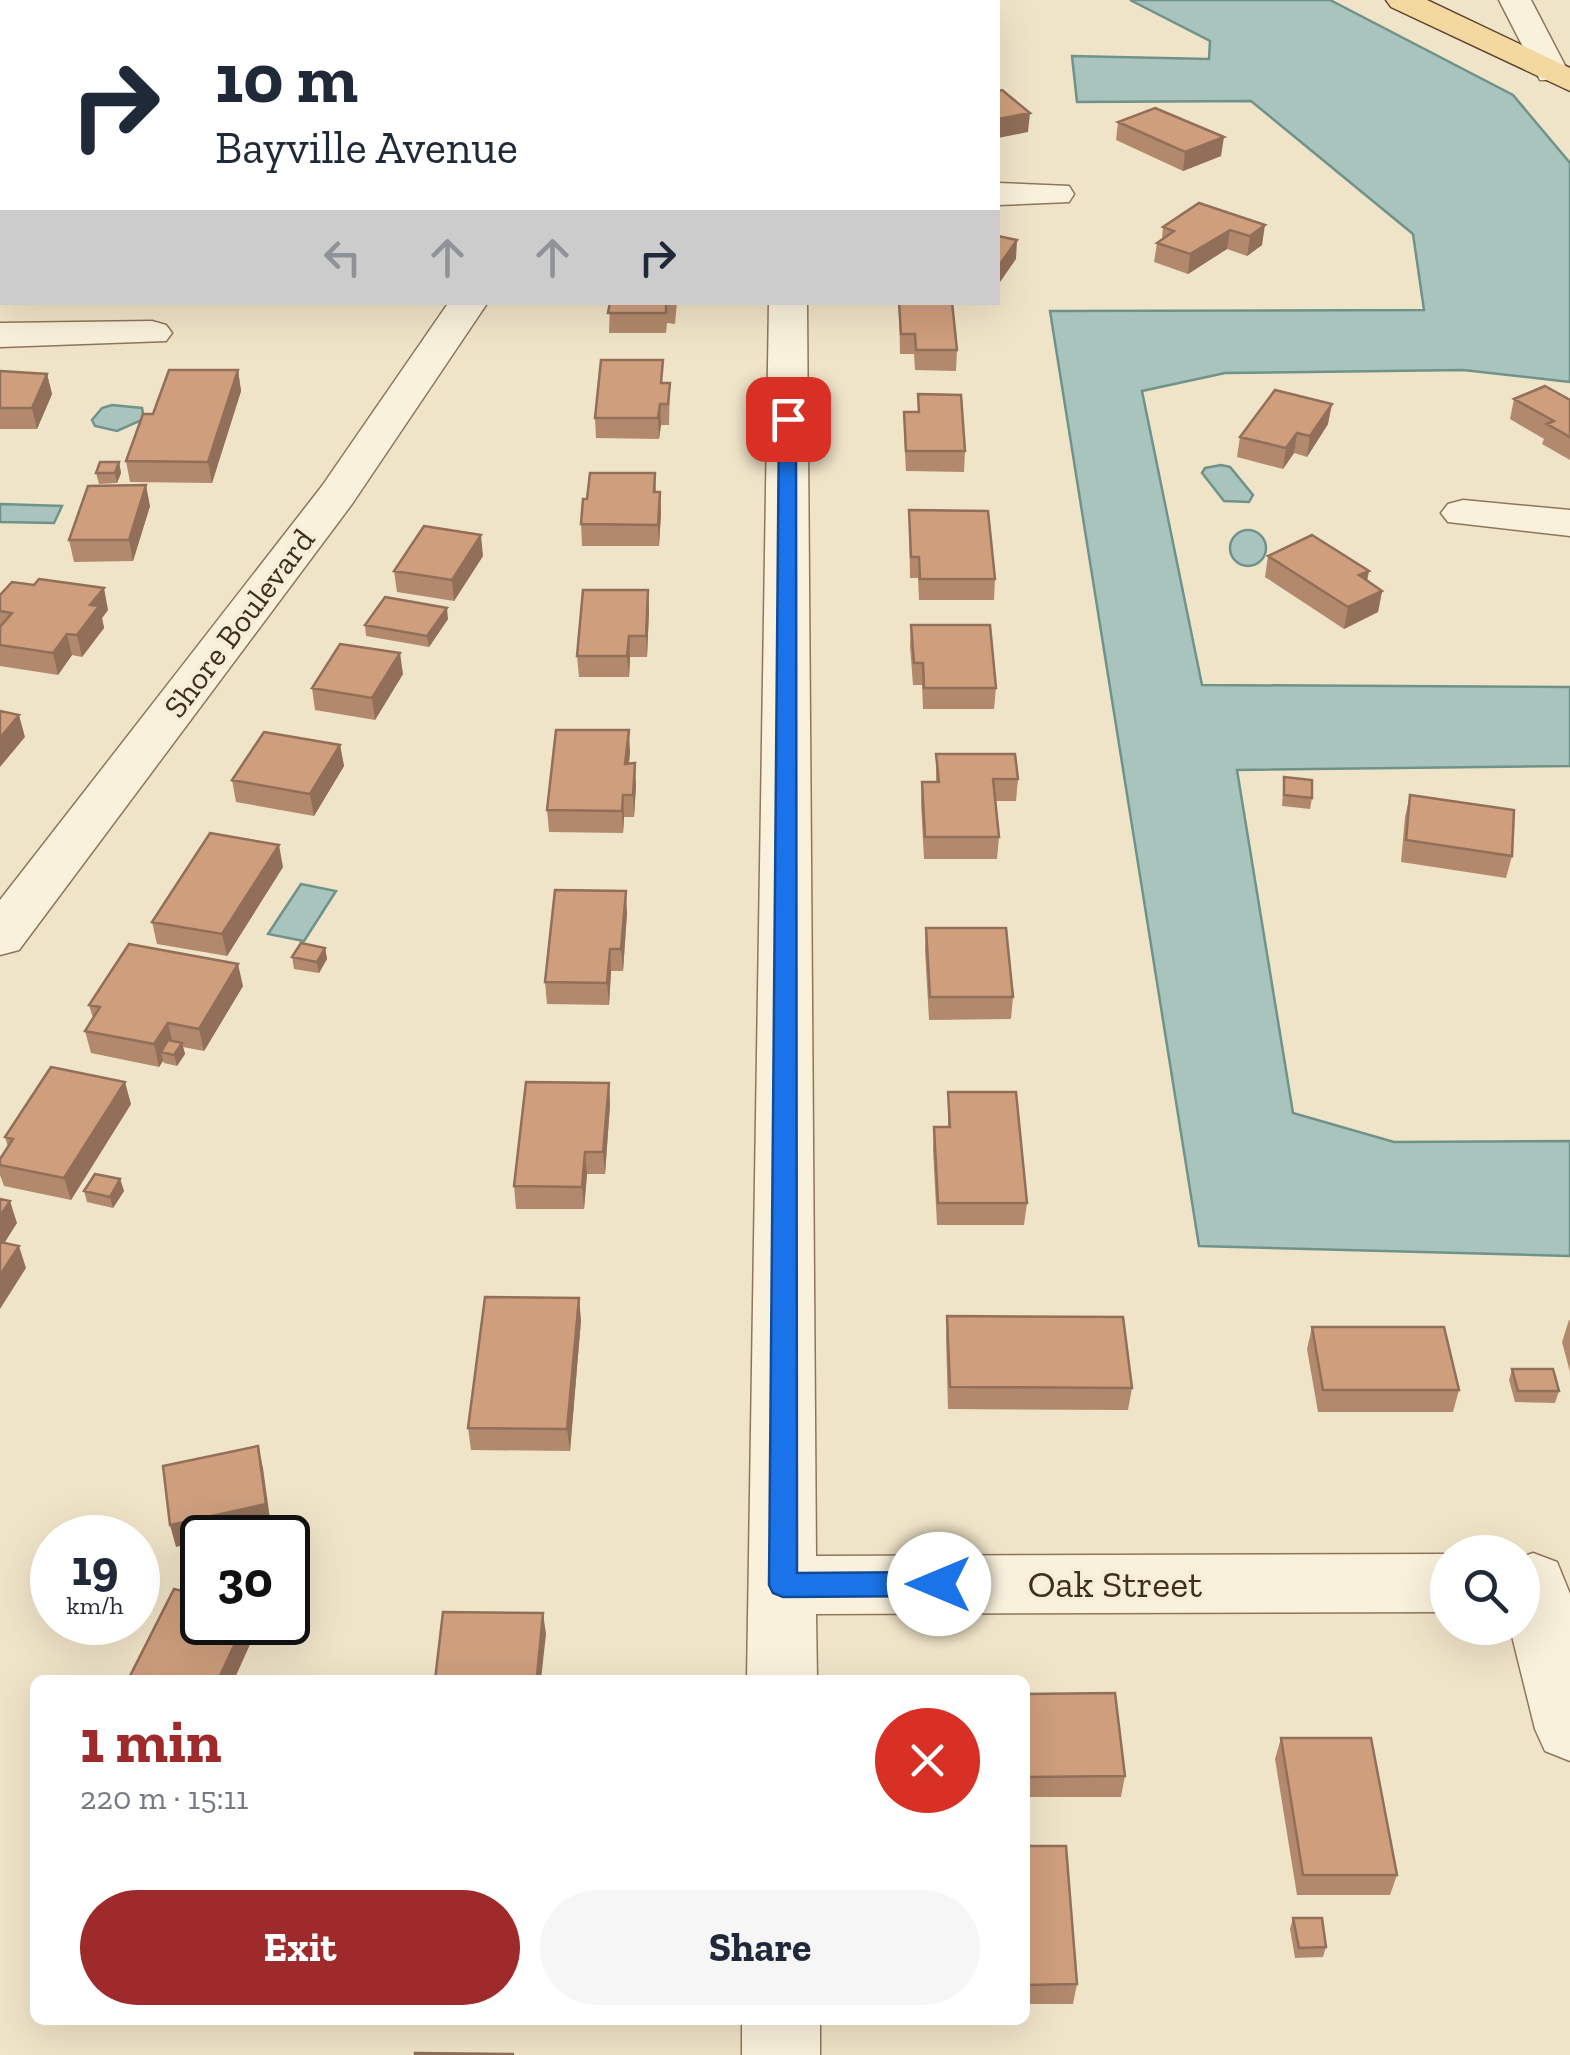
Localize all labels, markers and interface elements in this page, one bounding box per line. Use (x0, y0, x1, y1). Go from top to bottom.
text: 10 m (215, 36, 358, 120)
icon: right (50, 40, 180, 170)
text: Bayville Avenue (215, 121, 518, 175)
icon: left (315, 230, 370, 285)
icon: ahead (420, 230, 475, 285)
icon: ahead (525, 230, 580, 285)
icon: right (630, 230, 685, 285)
pin (746, 377, 831, 462)
icon: arrive (761, 392, 816, 447)
street label: Shore Boulevard (156, 521, 323, 725)
speed limit sign: 30 (180, 1515, 310, 1645)
position arrow (887, 1532, 991, 1636)
map controls (1430, 1535, 1540, 1645)
button: search (1430, 1535, 1540, 1645)
text: 19 (72, 1538, 118, 1598)
street label: Oak Street (1028, 1561, 1202, 1607)
text: km/h (66, 1590, 124, 1620)
text: 1 min (80, 1705, 222, 1777)
button: close (875, 1708, 980, 1813)
text: 220 m · 15:11 (80, 1779, 248, 1817)
button: Exit (80, 1890, 520, 2005)
button: Share (540, 1890, 980, 2005)

